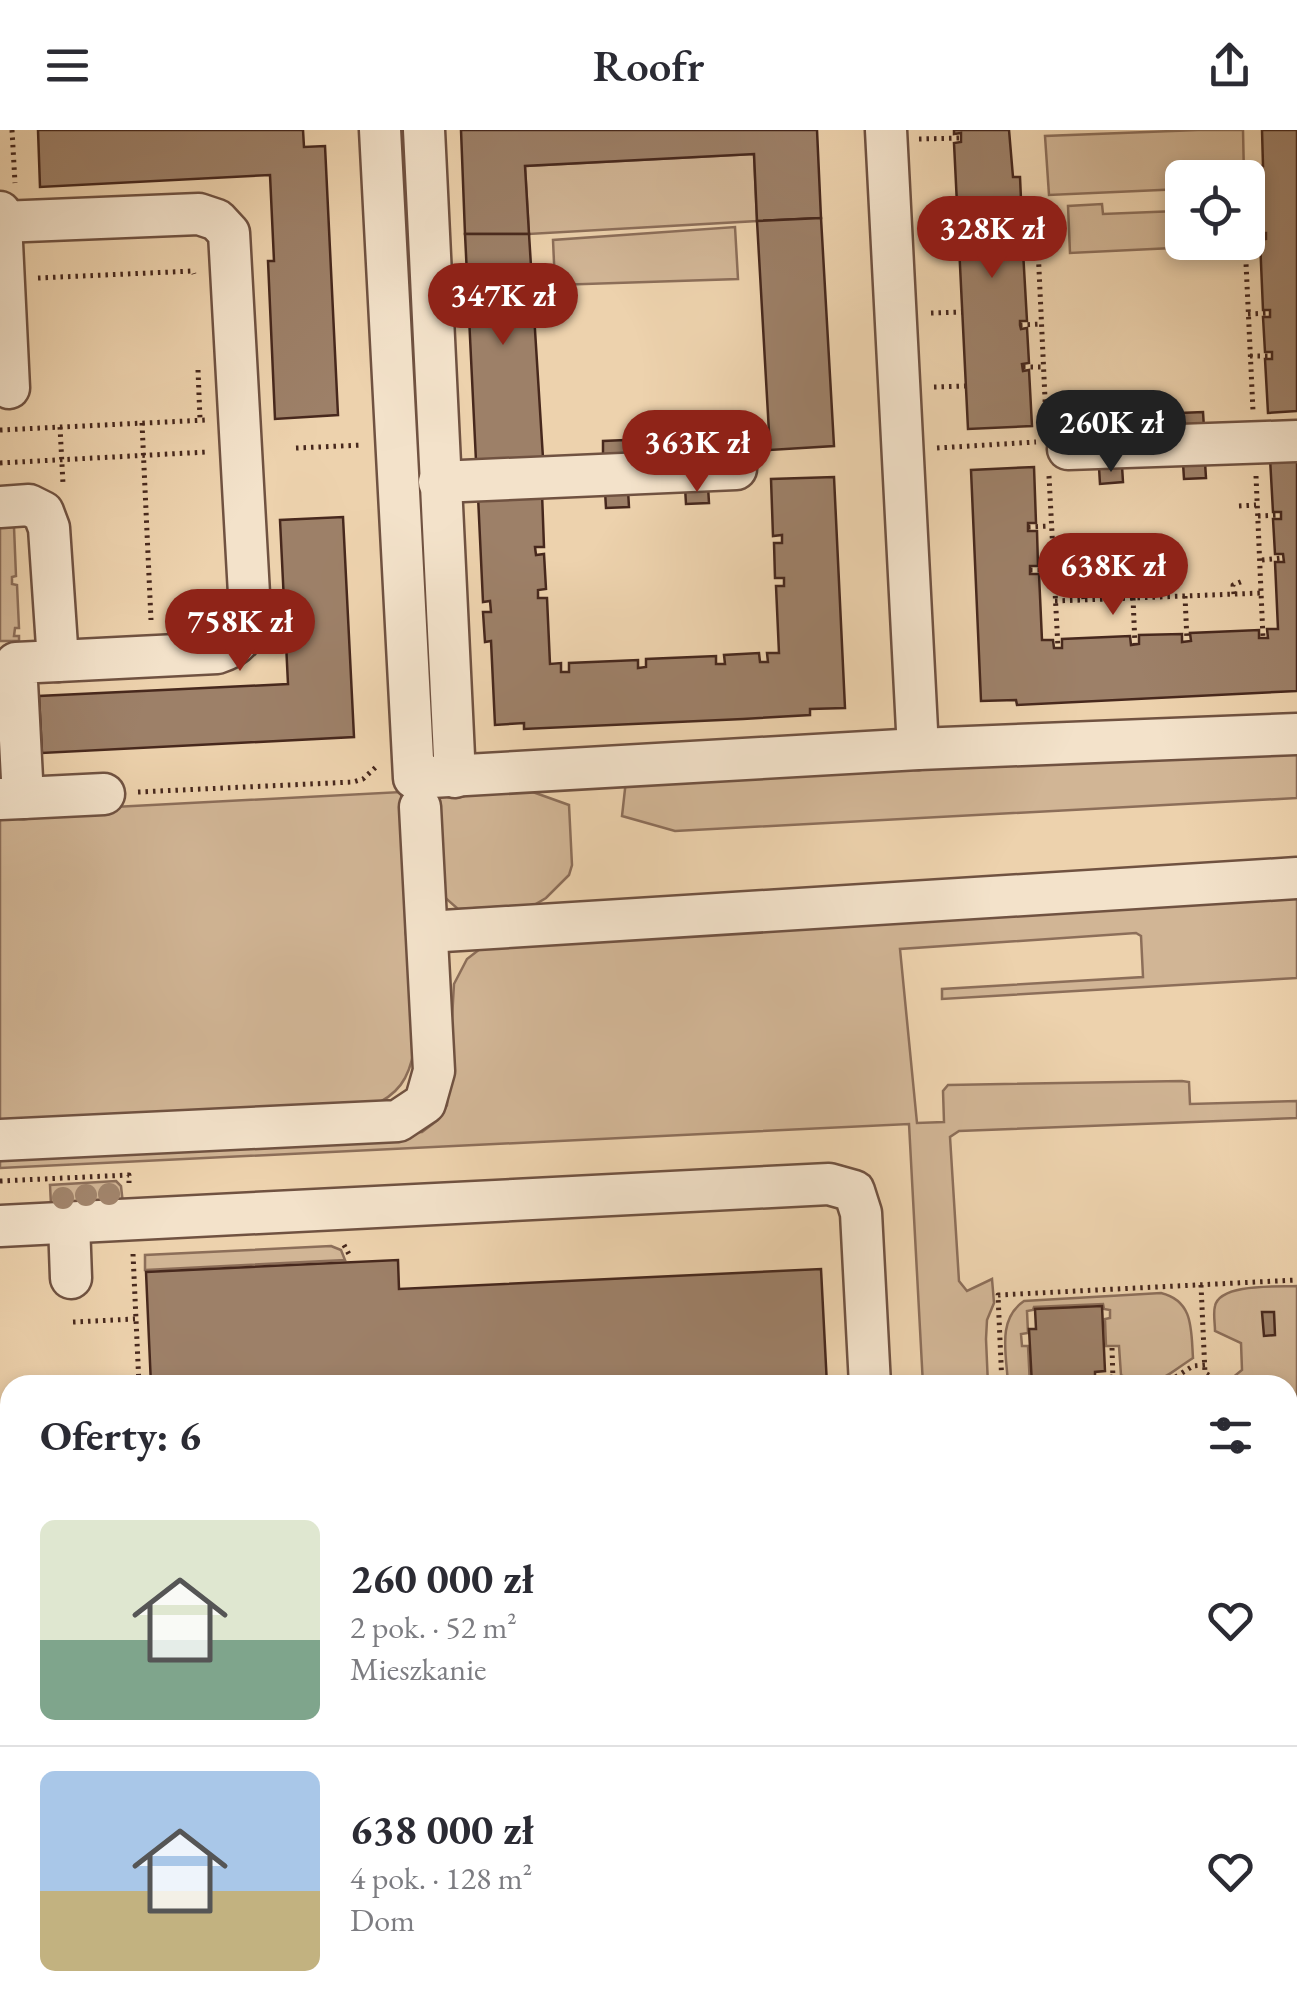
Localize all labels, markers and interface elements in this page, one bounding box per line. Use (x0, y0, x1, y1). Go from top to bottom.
text: Roofr (593, 36, 704, 94)
icon: menu (40, 38, 95, 93)
icon: share (1202, 38, 1257, 93)
map controls (1165, 160, 1265, 260)
button: locate (1165, 160, 1265, 260)
pin: 328K zł (900, 196, 1084, 281)
text: 328K zł (939, 207, 1045, 249)
pin: 347K zł (411, 263, 595, 348)
text: 347K zł (450, 274, 556, 316)
pin: 260K zł (1019, 390, 1203, 475)
text: 260K zł (1058, 401, 1164, 443)
pin: 363K zł (605, 410, 789, 495)
text: 363K zł (644, 421, 750, 463)
pin: 638K zł (1021, 533, 1205, 618)
text: 638K zł (1060, 544, 1166, 586)
pin: 758K zł (148, 589, 332, 674)
text: 758K zł (187, 600, 293, 642)
text: Oferty: 6 (40, 1408, 201, 1463)
icon: filters (1203, 1408, 1258, 1463)
text: 260 000 zł (350, 1551, 534, 1606)
icon: home (120, 1560, 240, 1680)
icon: heart (1203, 1593, 1258, 1648)
text: 2 pok. · 52 m² (350, 1606, 517, 1648)
text: Mieszkanie (350, 1648, 487, 1690)
text: 638 000 zł (350, 1802, 534, 1857)
icon: home (120, 1811, 240, 1931)
icon: heart (1203, 1844, 1258, 1899)
text: 4 pok. · 128 m² (350, 1857, 532, 1899)
text: Dom (350, 1899, 415, 1941)

